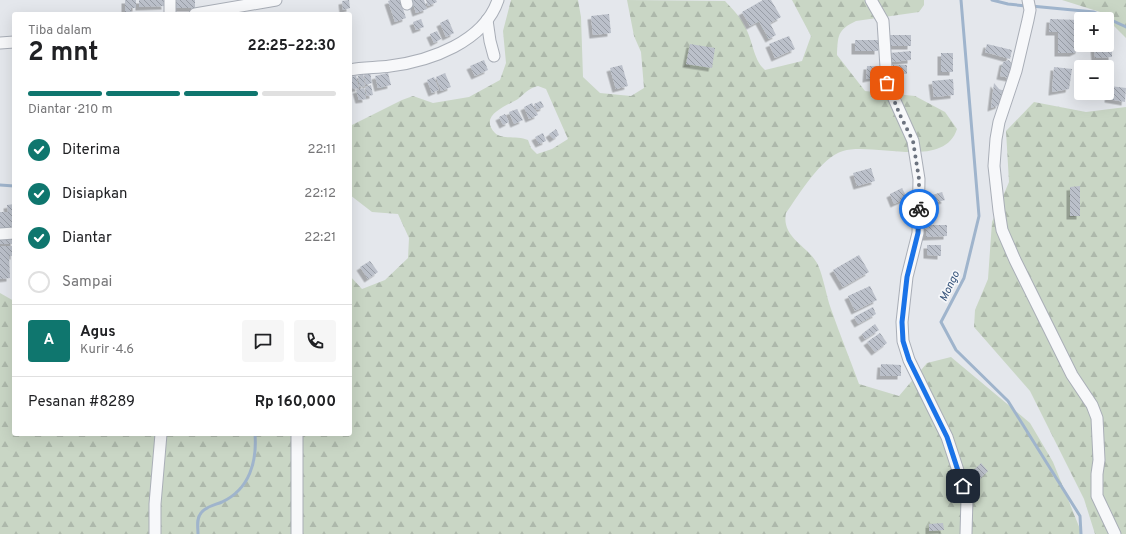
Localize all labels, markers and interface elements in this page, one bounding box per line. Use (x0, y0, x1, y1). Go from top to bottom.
map controls (1074, 12, 1114, 100)
button: + (1074, 12, 1114, 52)
text: Tiba dalam (28, 23, 92, 39)
text: 2 mnt (28, 37, 99, 70)
text: 22:25–22:30 (248, 37, 336, 56)
button: − (1074, 60, 1114, 100)
pin (870, 66, 904, 100)
icon: bag (876, 72, 898, 94)
text: Diantar · 210 m (28, 102, 112, 118)
icon: check (28, 139, 50, 161)
text: Diterima (62, 141, 120, 160)
text: 22:11 (307, 142, 336, 158)
icon: check (28, 183, 50, 205)
text: Disiapkan (62, 185, 128, 204)
text: 22:12 (304, 186, 336, 202)
courier (899, 189, 939, 229)
icon: bike (908, 198, 930, 220)
icon: check (28, 227, 50, 249)
text: Diantar (62, 229, 112, 248)
text: 22:21 (304, 230, 336, 246)
water label: Mongo (937, 269, 963, 304)
text: Sampai (62, 273, 112, 292)
button: chat (242, 320, 284, 362)
button: phone (294, 320, 336, 362)
text: Agus (80, 323, 116, 342)
text: A (44, 331, 54, 350)
text: Kurir · 4.6 (80, 342, 134, 358)
text: Pesanan #8289 (28, 393, 135, 412)
text: Rp 160,000 (255, 393, 336, 412)
pin (946, 469, 980, 503)
icon: home (952, 475, 974, 497)

